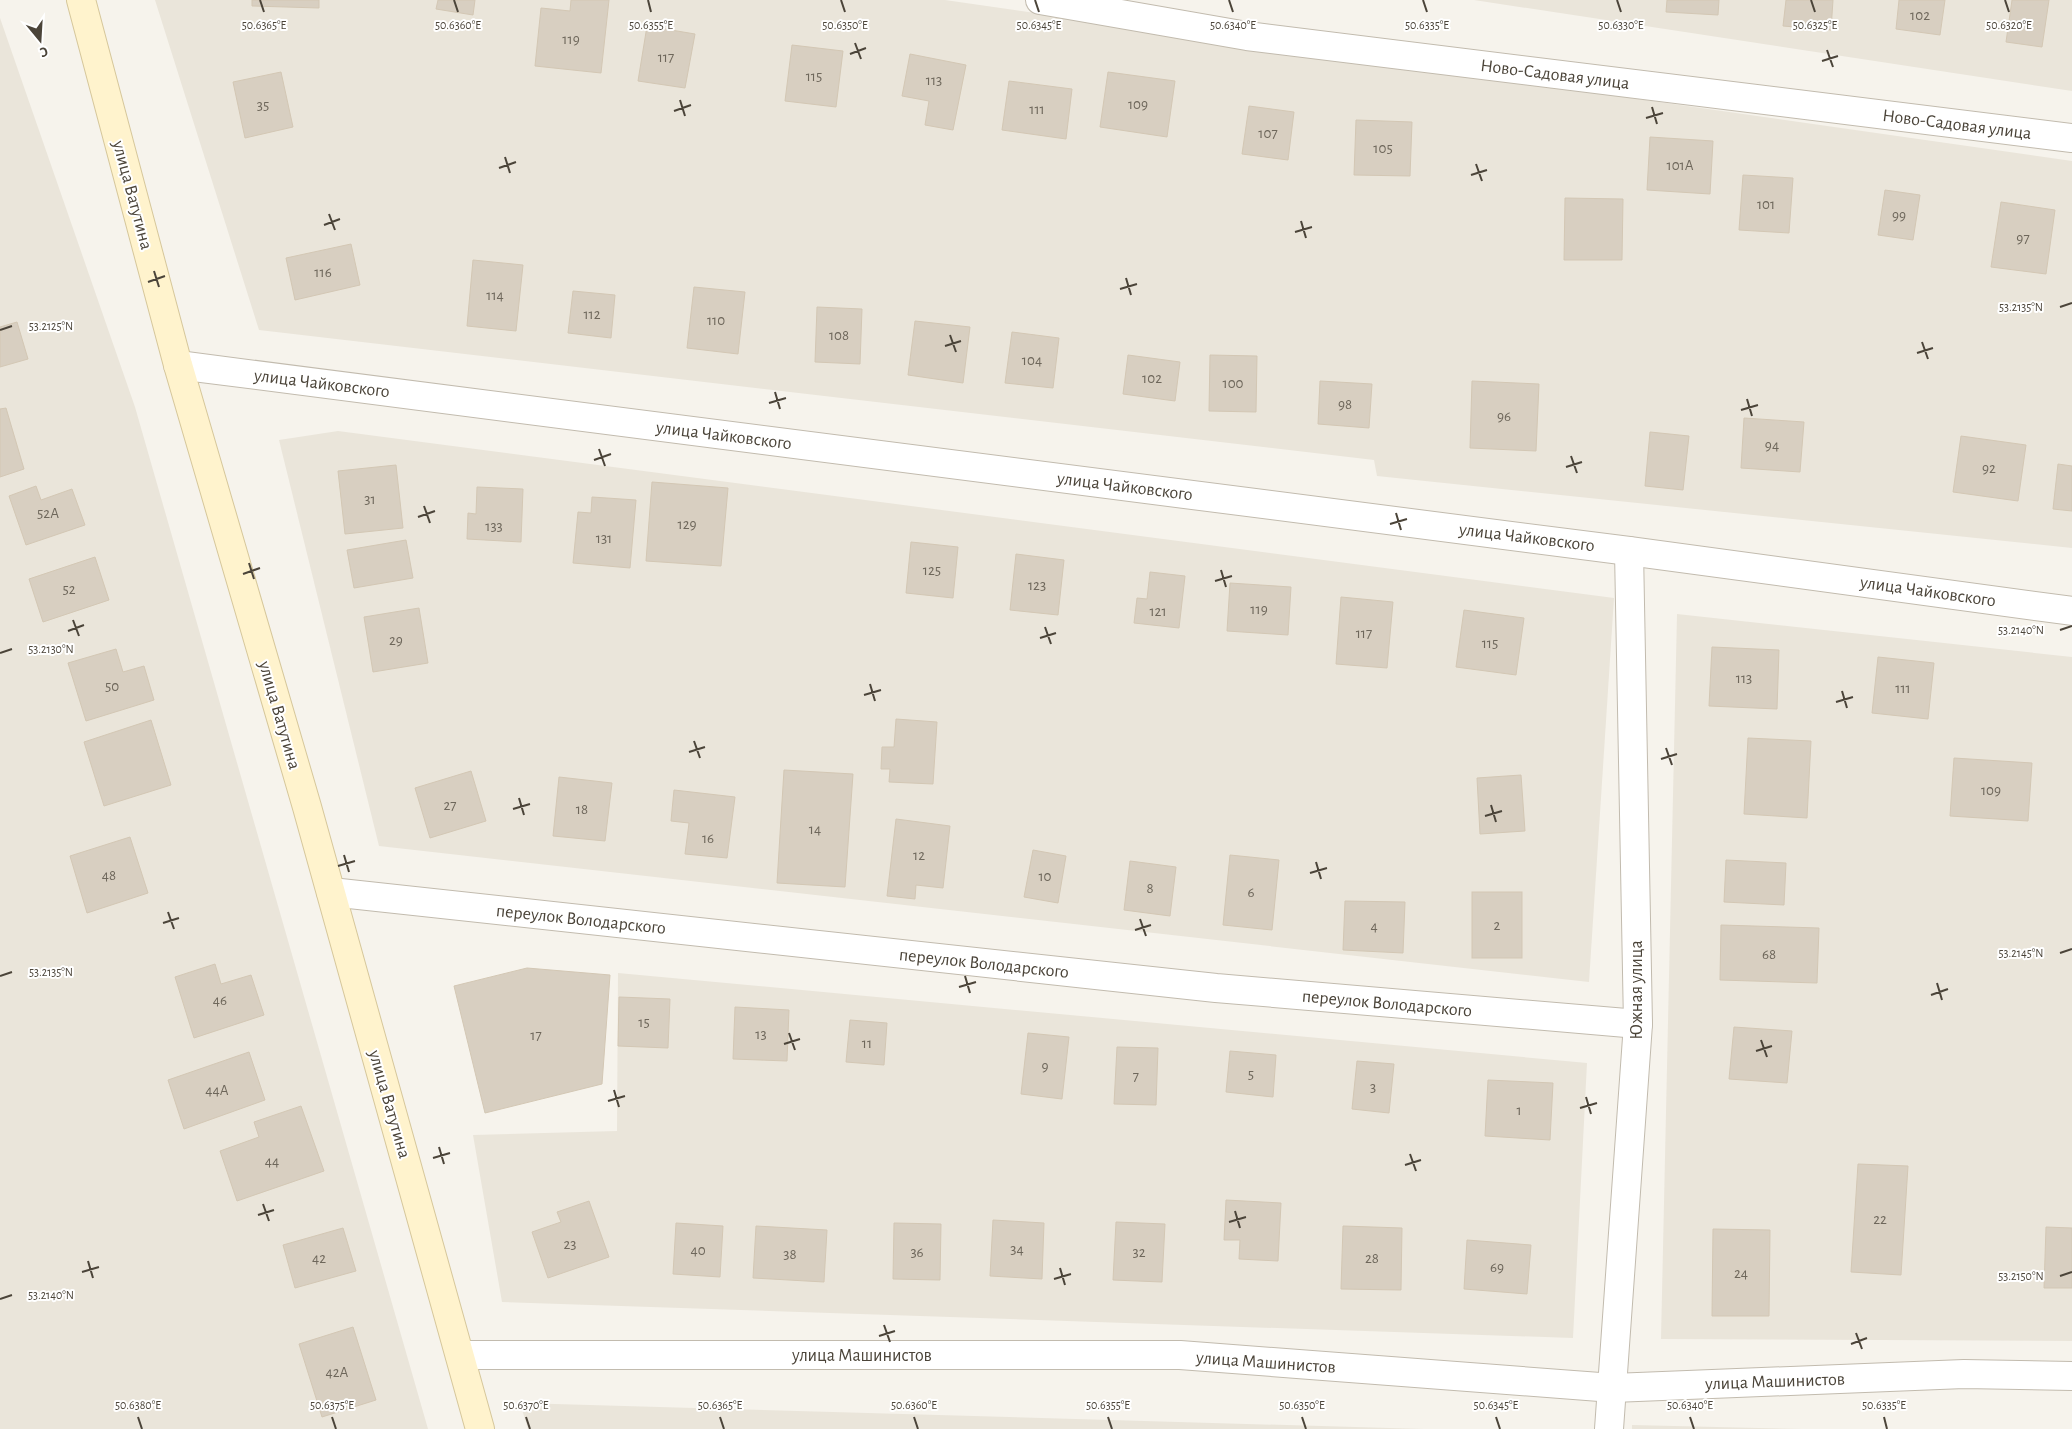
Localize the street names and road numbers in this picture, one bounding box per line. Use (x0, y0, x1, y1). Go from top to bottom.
street label: Ново-Садовая улица (1479, 57, 1630, 93)
street label: Ново-Садовая улица (1881, 107, 2032, 143)
street label: улица Ватутина (109, 138, 155, 252)
street label: улица Чайковского (252, 367, 391, 401)
street label: улица Чайковского (654, 419, 793, 453)
street label: улица Чайковского (1055, 470, 1194, 504)
street label: улица Чайковского (1457, 521, 1596, 555)
street label: улица Чайковского (1858, 573, 1997, 610)
street label: улица Ватутина (255, 658, 303, 772)
street label: переулок Володарского (495, 902, 667, 938)
street label: Южная улица (1628, 940, 1646, 1040)
street label: переулок Володарского (898, 946, 1070, 982)
street label: переулок Володарского (1301, 988, 1473, 1020)
street label: улица Ватутина (365, 1047, 413, 1161)
street label: улица Машинистов (791, 1347, 932, 1365)
street label: улица Машинистов (1195, 1349, 1336, 1377)
street label: улица Машинистов (1704, 1371, 1845, 1393)

